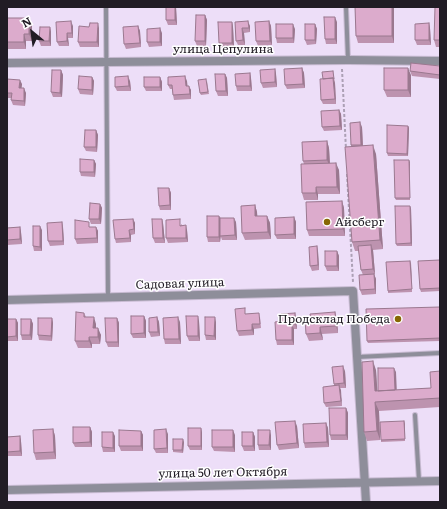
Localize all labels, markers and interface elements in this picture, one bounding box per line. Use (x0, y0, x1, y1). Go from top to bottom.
north arrow (12, 12, 52, 52)
text: N (18, 12, 34, 31)
street label: улица Цепулина (173, 42, 273, 56)
place label: Айсберг (335, 215, 384, 229)
marker: Айсберг (322, 217, 332, 227)
street label: Садовая улица (135, 275, 225, 293)
place label: Продсклад Победа (278, 312, 390, 326)
marker: Продсклад Победа (393, 314, 403, 324)
street label: улица 50 лет Октября (158, 465, 288, 481)

